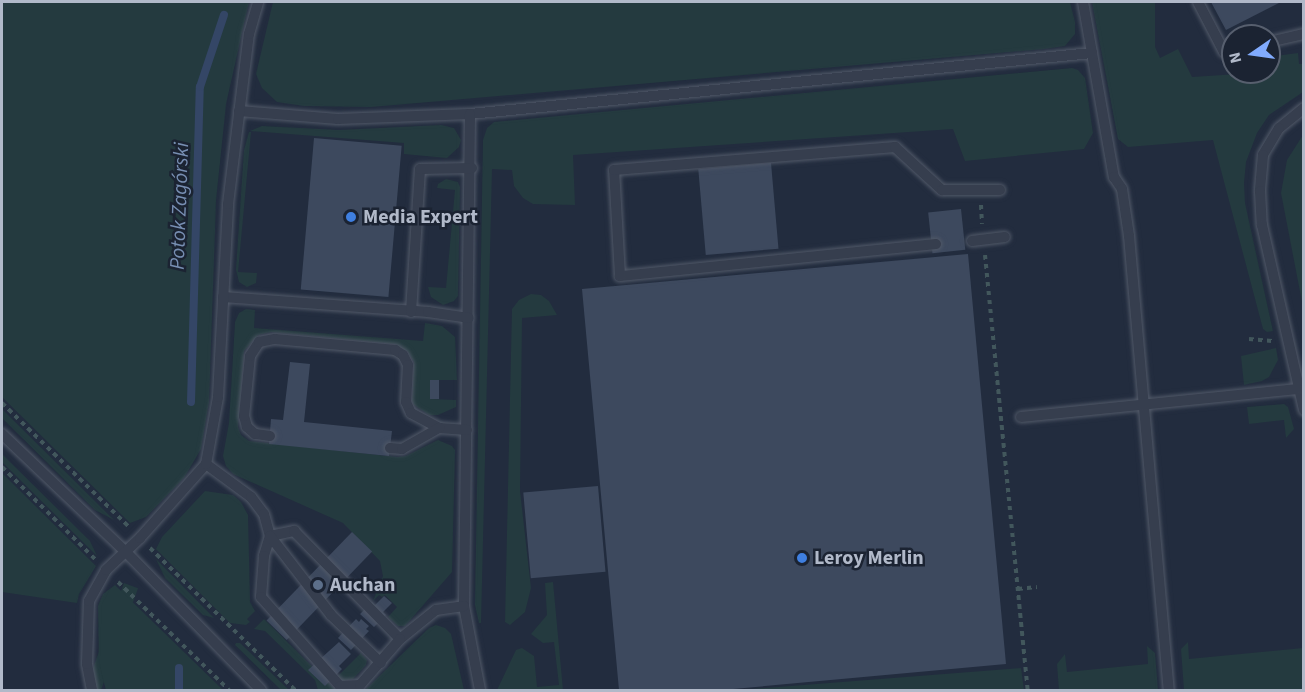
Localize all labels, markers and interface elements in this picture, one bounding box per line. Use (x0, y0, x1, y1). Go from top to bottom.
north arrow (1221, 24, 1281, 84)
text: N (1223, 50, 1247, 65)
water label: Potok Zagórski (164, 142, 194, 270)
place label: Media Expert (363, 205, 478, 229)
marker: Media Expert (344, 210, 358, 224)
place label: Leroy Merlin (814, 546, 924, 570)
marker: Leroy Merlin (795, 551, 809, 565)
place label: Auchan (330, 573, 396, 597)
marker: Auchan (311, 578, 325, 592)

